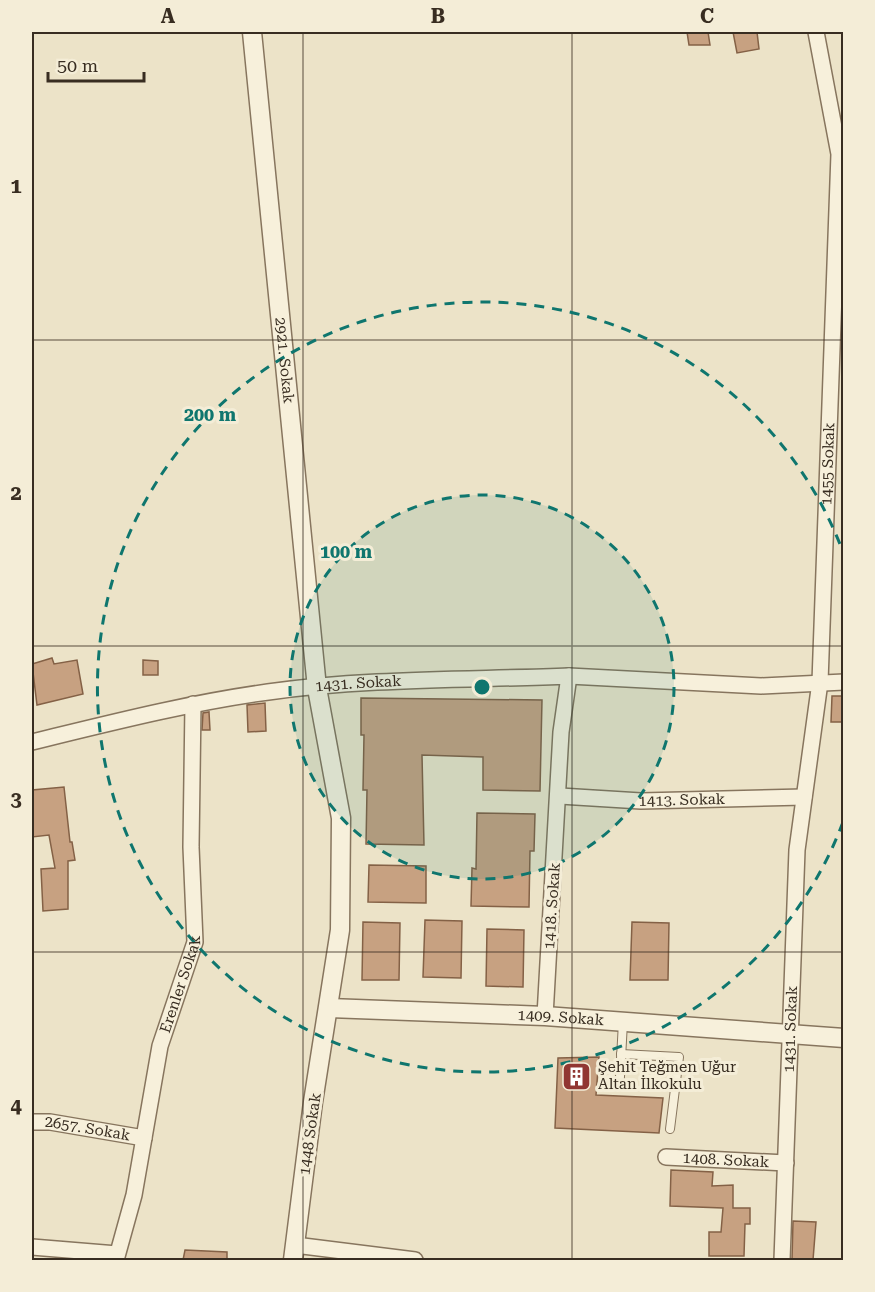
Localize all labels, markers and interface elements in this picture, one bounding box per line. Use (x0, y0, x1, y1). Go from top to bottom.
text: A (161, 4, 176, 28)
text: B (431, 4, 445, 28)
text: C (700, 4, 714, 28)
scale bar (48, 45, 144, 83)
text: 50 m (57, 55, 98, 76)
text: 1 (10, 174, 22, 198)
street label: 2921. Sokak (271, 316, 298, 405)
text: 200 m (184, 404, 237, 425)
street label: 1455 Sokak (817, 422, 838, 506)
text: 2 (10, 481, 22, 505)
text: 100 m (320, 541, 373, 562)
street label: 1431. Sokak (314, 672, 402, 695)
centre of rings (472, 677, 492, 697)
text: 3 (10, 787, 22, 811)
street label: 1413. Sokak (638, 790, 726, 810)
street label: 1418. Sokak (540, 862, 564, 950)
street label: Erenler Sokak (156, 935, 204, 1035)
street label: 1431. Sokak (780, 985, 801, 1073)
street label: 1409. Sokak (517, 1006, 605, 1029)
place label: Şehit Teğmen Uğur Altan İlkokulu (598, 1058, 736, 1093)
building icon: Şehit Teğmen Uğur Altan İlkokulu (561, 1060, 593, 1092)
street label: 1448 Sokak (295, 1091, 325, 1176)
text: 4 (10, 1094, 22, 1118)
street label: 2657. Sokak (45, 1113, 132, 1145)
street label: 1408. Sokak (682, 1149, 770, 1171)

